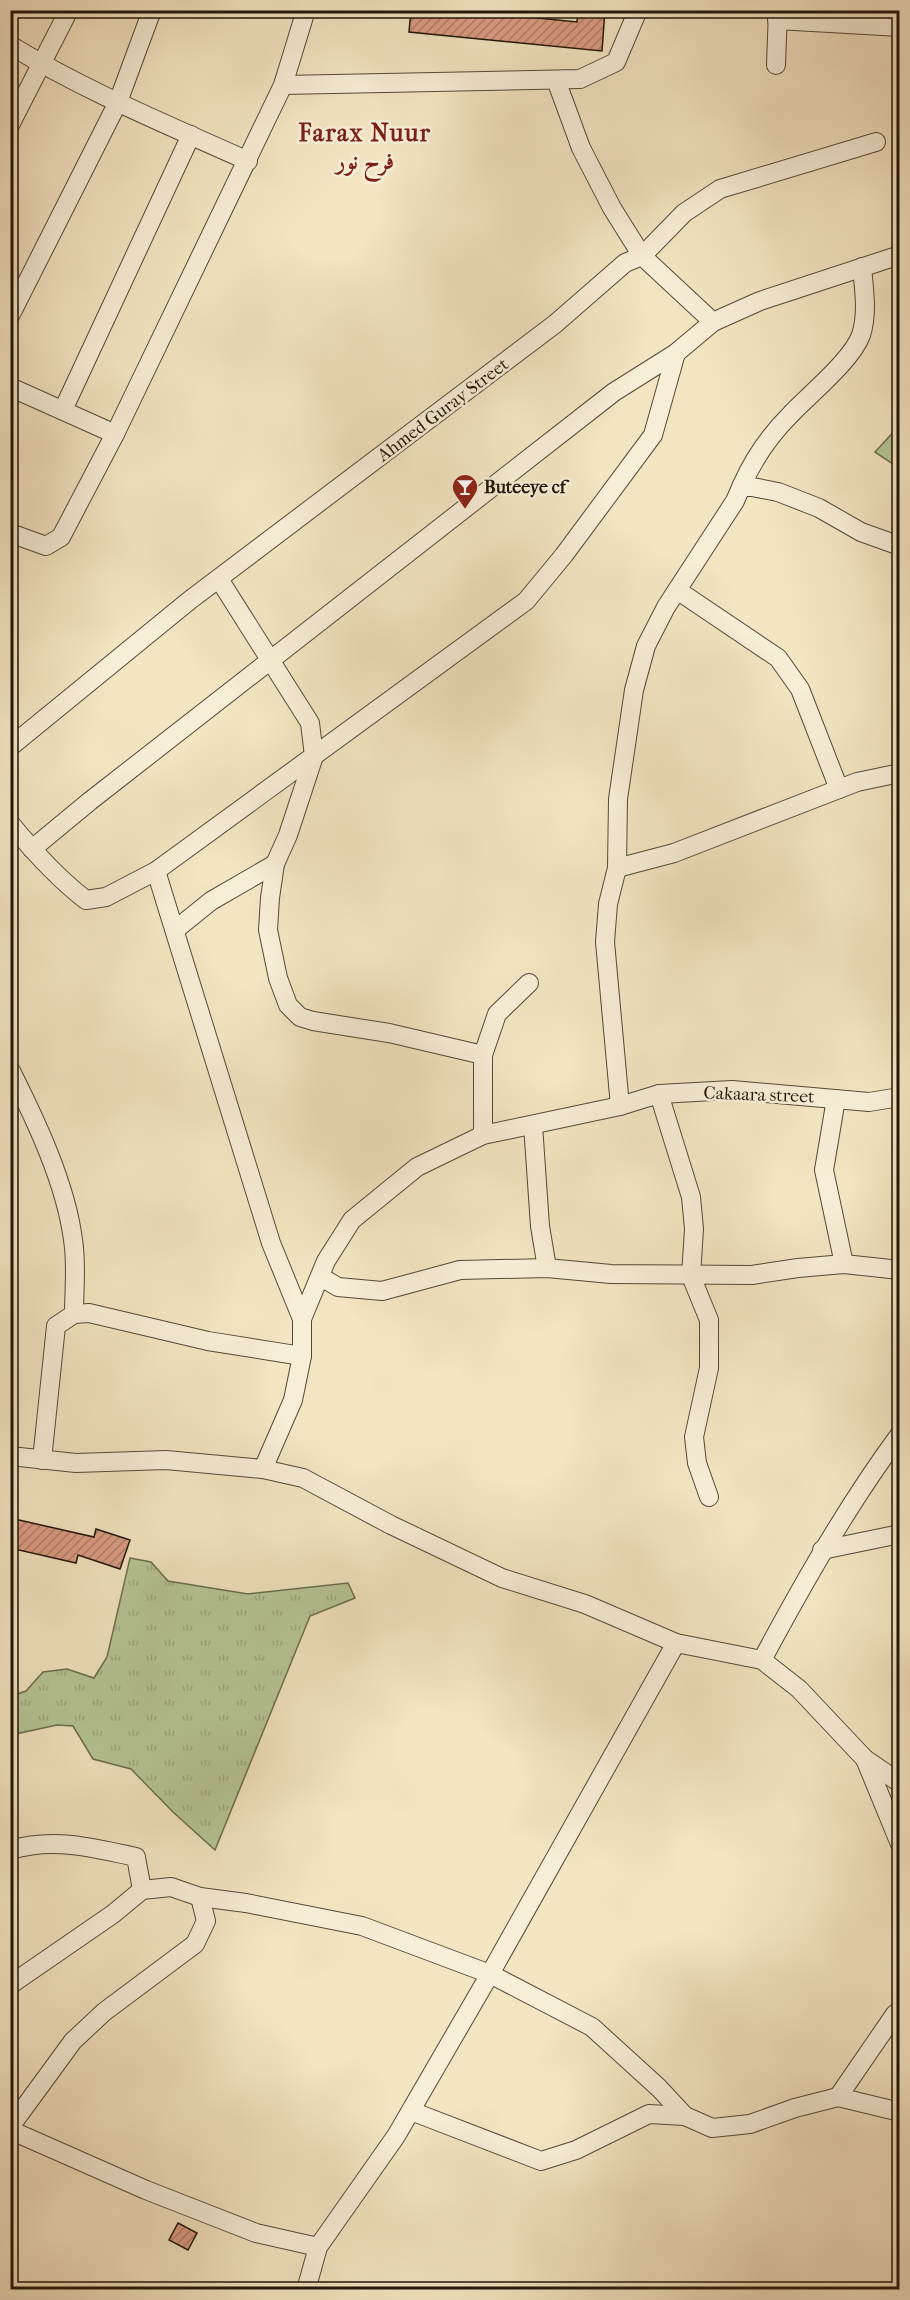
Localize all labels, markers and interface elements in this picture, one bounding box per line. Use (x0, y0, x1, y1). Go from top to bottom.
district label: Farax Nuur فرح نور (298, 119, 431, 183)
street label: Ahmed Guray Street (372, 353, 513, 467)
bar icon: Buteeye cf (450, 472, 480, 510)
place label: Buteeye cf (484, 477, 570, 498)
street label: Cakaara street (703, 1083, 815, 1107)

